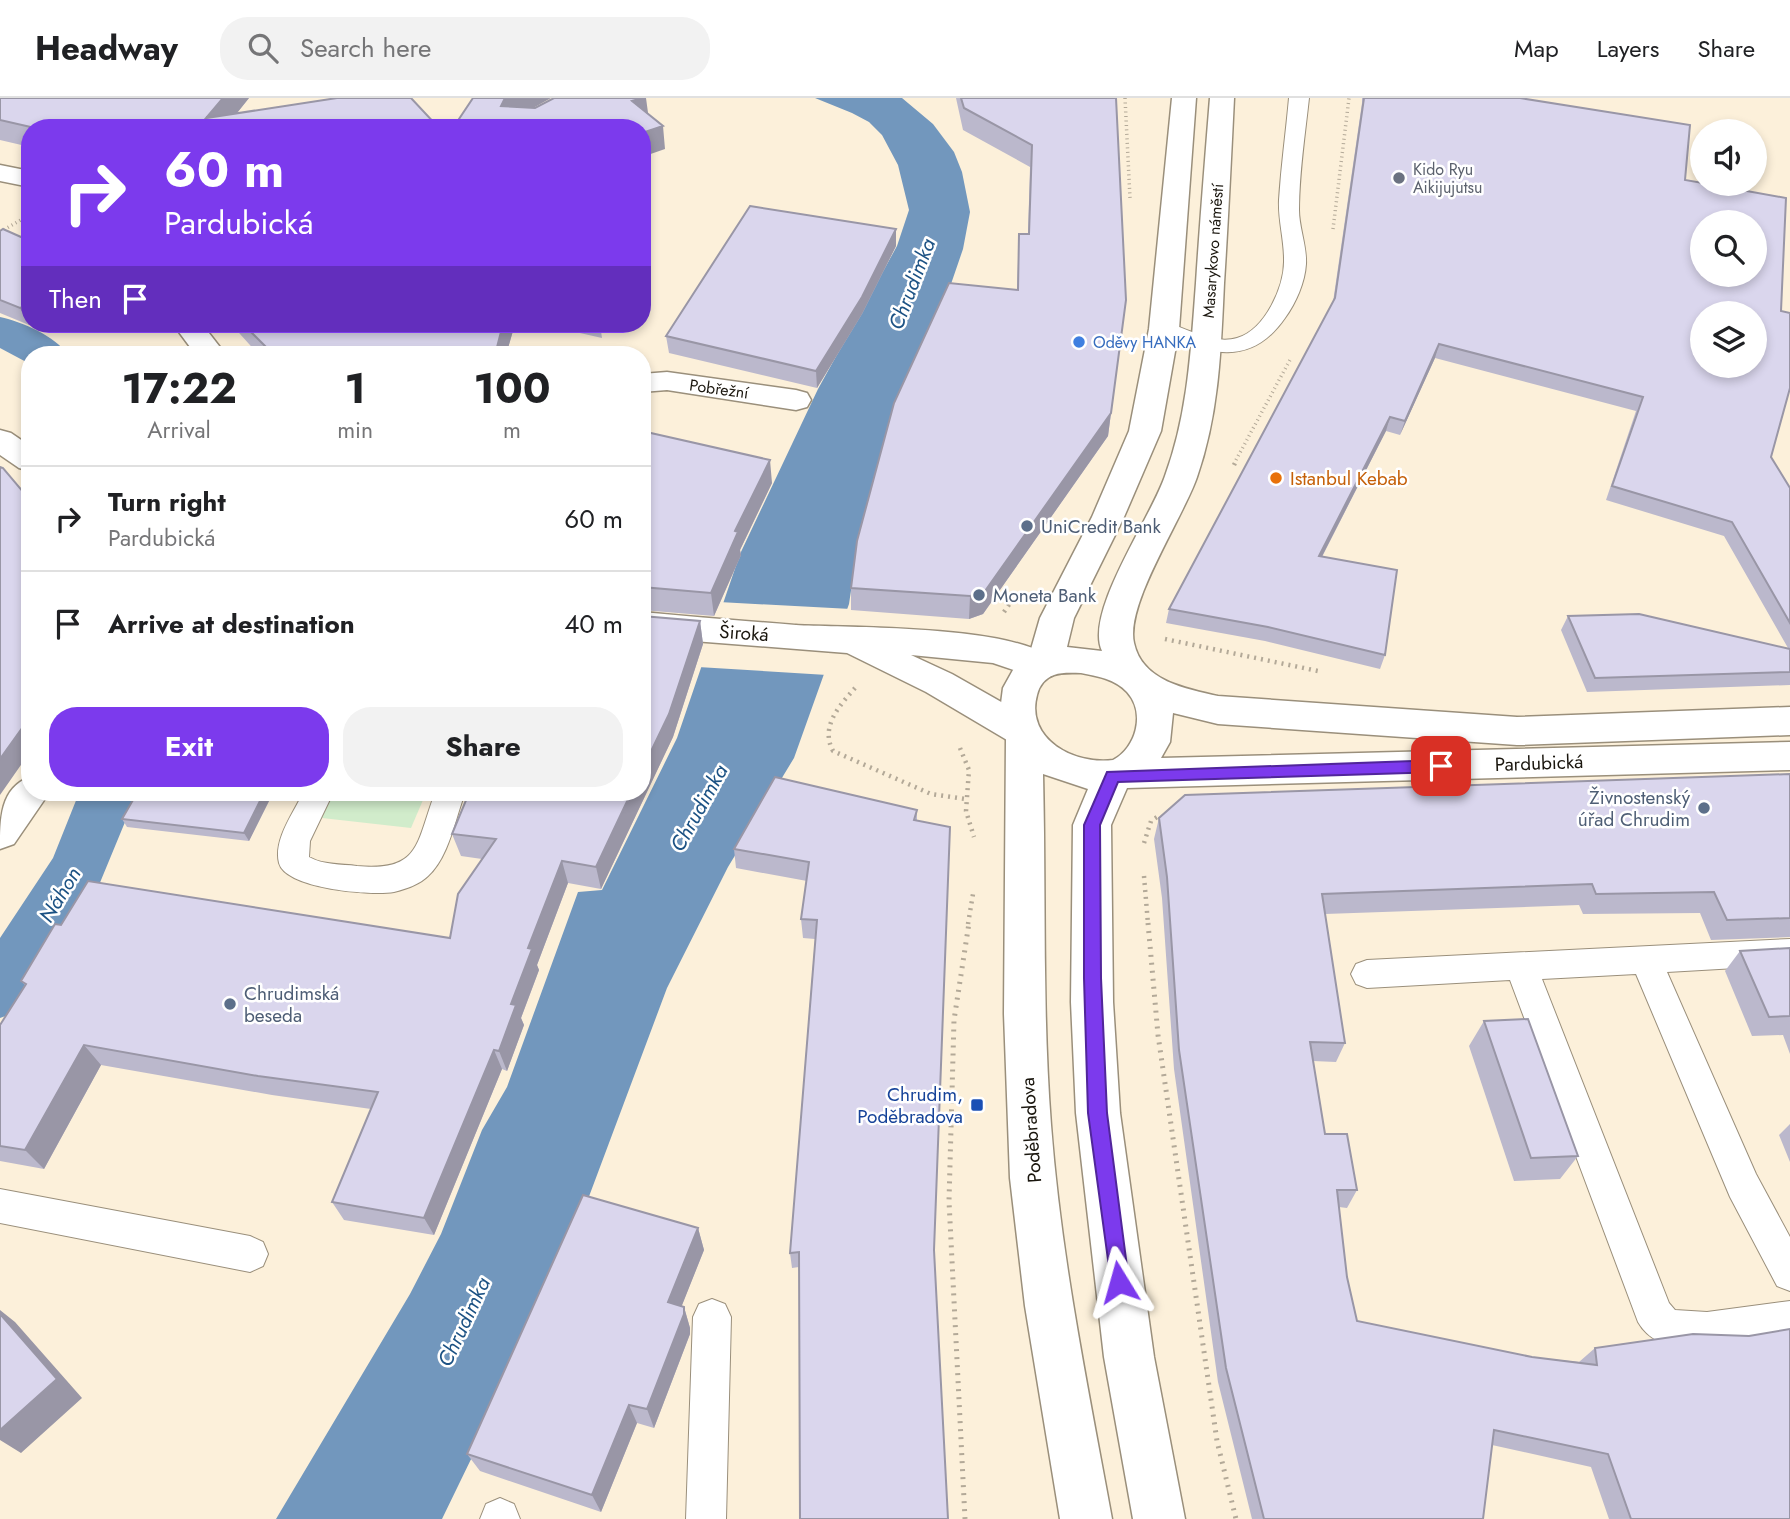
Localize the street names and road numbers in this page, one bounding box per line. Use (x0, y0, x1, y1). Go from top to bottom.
street label: Masarykovo náměstí (1197, 182, 1229, 319)
street label: Pobřežní (688, 373, 751, 405)
street label: Široká (718, 618, 770, 648)
street label: Pardubická (1494, 748, 1584, 778)
street label: Poděbradova (1014, 1076, 1048, 1184)

